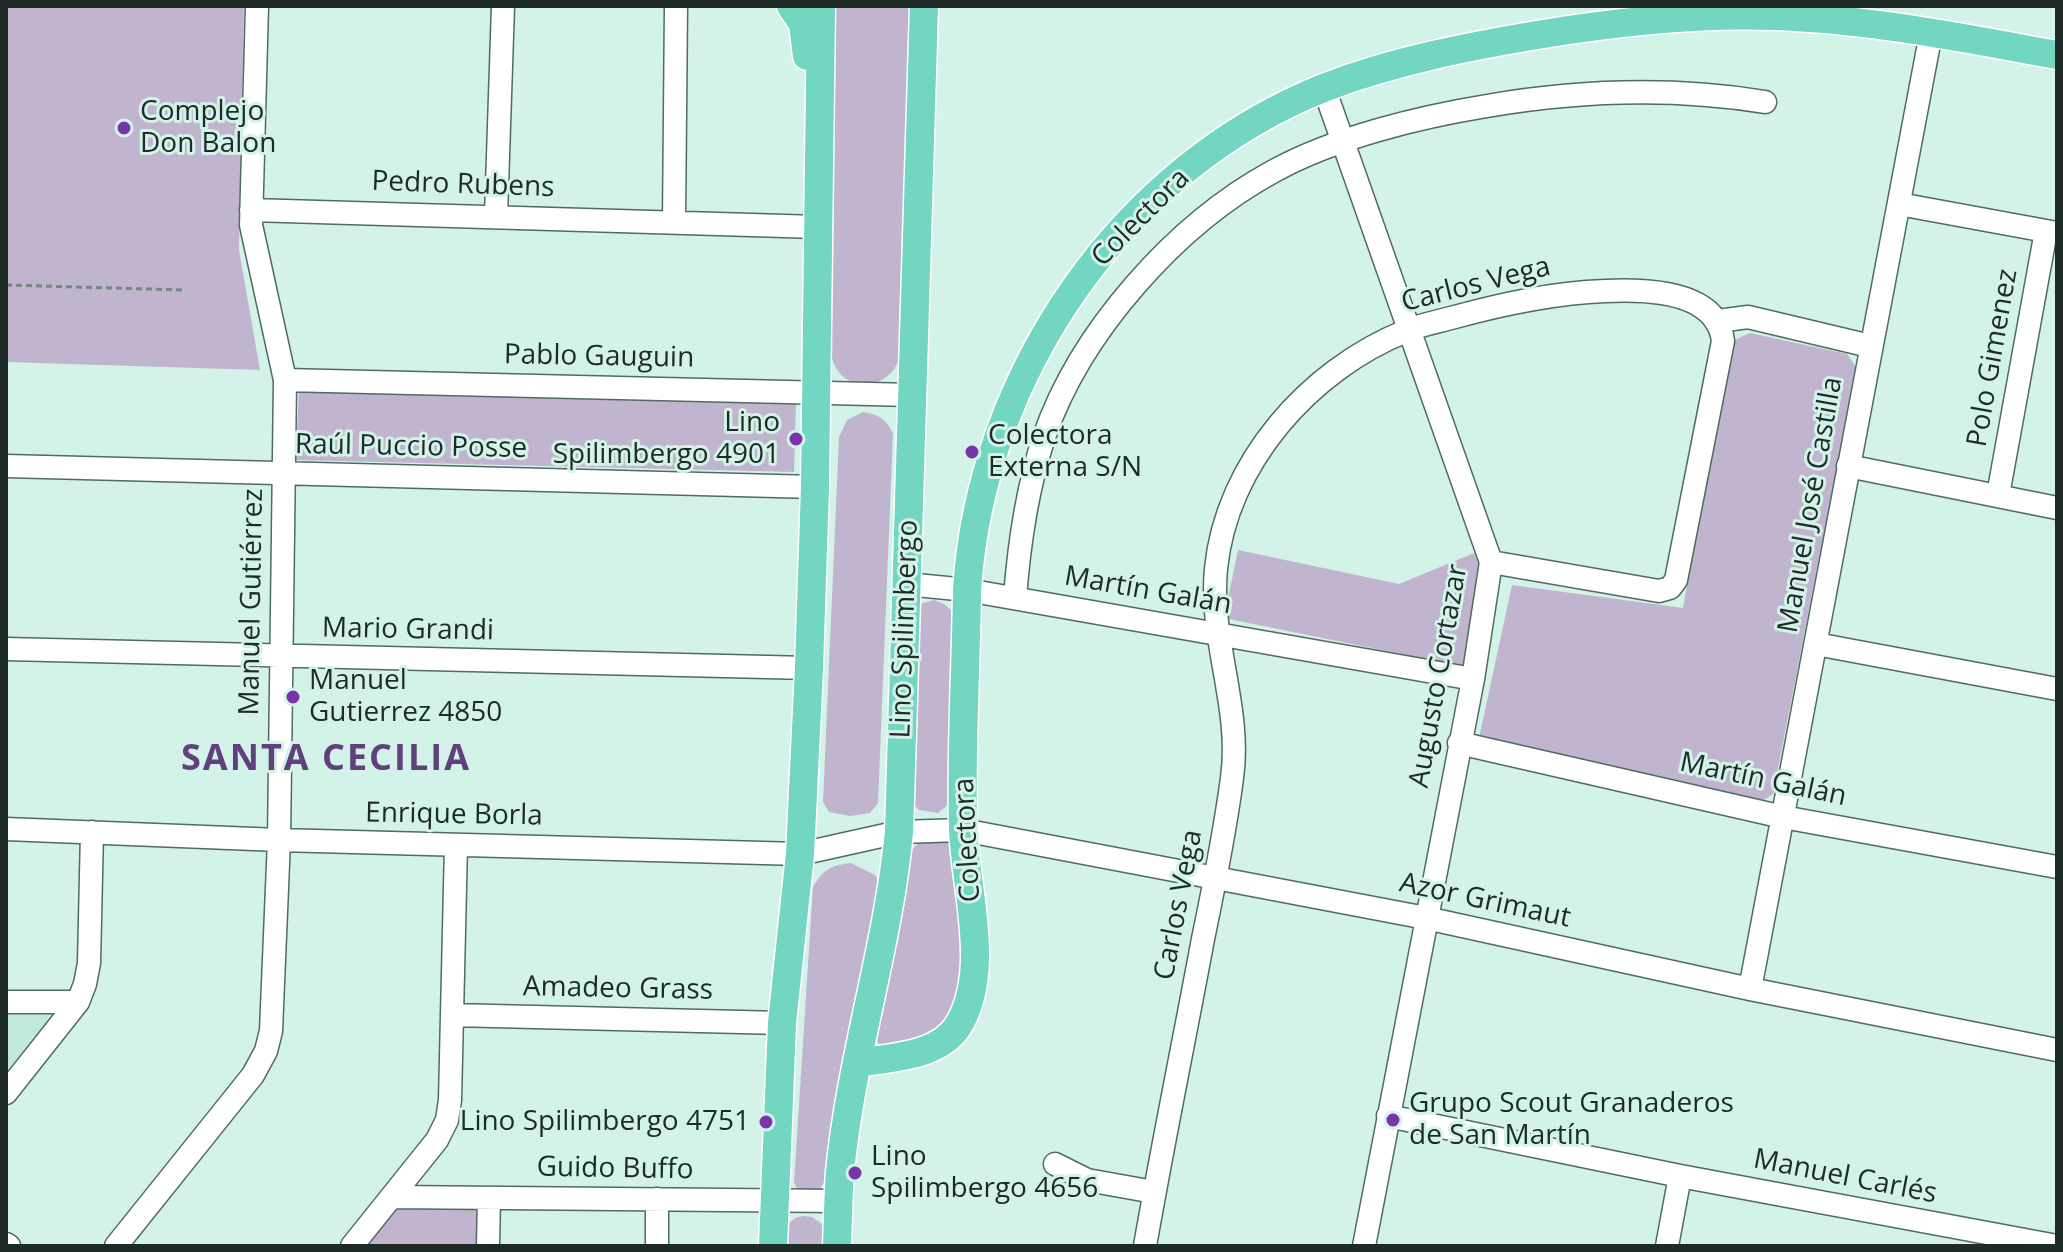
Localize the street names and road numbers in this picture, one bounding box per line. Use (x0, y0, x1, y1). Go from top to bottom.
street label: Colectora (1085, 162, 1197, 274)
street label: Pedro Rubens (371, 165, 555, 205)
street label: Carlos Vega (1398, 250, 1554, 320)
street label: Polo Gimenez (1961, 266, 2025, 450)
street label: Pablo Gauguin (504, 339, 694, 375)
street label: Manuel José Castilla (1772, 374, 1850, 636)
street label: Raúl Puccio Posse (294, 428, 528, 466)
street label: Manuel Gutiérrez (233, 488, 271, 716)
street label: Lino Spilimbergo (884, 519, 926, 739)
street label: Martín Galán (1062, 560, 1234, 622)
street label: Augusto Cortazar (1403, 562, 1475, 790)
street label: Mario Grandi (322, 612, 494, 648)
street label: Martín Galán (1677, 746, 1849, 814)
street label: Colectora (948, 777, 988, 903)
street label: Enrique Borla (365, 797, 543, 833)
street label: Carlos Vega (1148, 827, 1210, 983)
street label: Azor Grimaut (1396, 866, 1574, 936)
street label: Amadeo Grass (523, 971, 713, 1007)
street label: Manuel Carlés (1751, 1143, 1939, 1211)
street label: Guido Buffo (536, 1151, 694, 1187)

